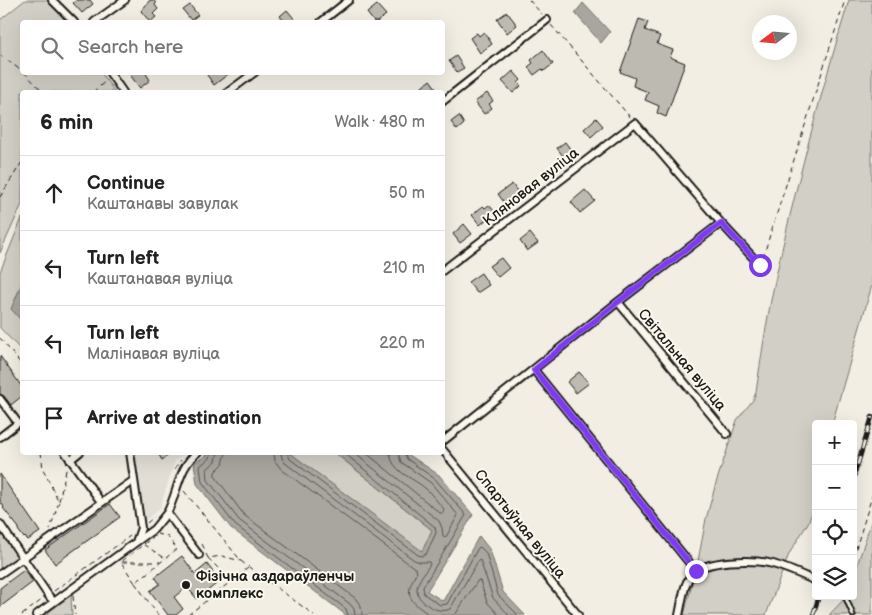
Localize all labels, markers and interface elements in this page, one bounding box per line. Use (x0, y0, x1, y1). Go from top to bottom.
north arrow (752, 15, 797, 60)
search box (20, 20, 445, 75)
icon: search (38, 34, 66, 62)
text: Search here (78, 36, 183, 59)
text: 6 min (40, 110, 93, 135)
text: Walk · 480 m (334, 113, 425, 132)
street label: Кляновая вуліца (479, 144, 583, 230)
text: Continue (87, 172, 165, 195)
icon: ahead (40, 179, 68, 207)
text: 50 m (389, 184, 425, 203)
text: Каштанавы завулак (87, 195, 238, 214)
text: Turn left (87, 247, 159, 270)
icon: left (40, 254, 68, 282)
route start (749, 254, 772, 277)
text: 210 m (383, 259, 425, 278)
text: Каштанавая вуліца (87, 270, 233, 289)
street label: Світальная вуліца (634, 305, 730, 415)
text: Turn left (87, 322, 159, 345)
icon: left (40, 329, 68, 357)
text: 220 m (379, 334, 425, 353)
text: Малінавая вуліца (87, 345, 220, 364)
icon: arrive (40, 404, 68, 432)
text: Arrive at destination (87, 407, 262, 430)
map controls (812, 420, 857, 600)
button: + (812, 420, 857, 465)
button: − (812, 465, 857, 510)
street label: Спартыўная вуліца (470, 466, 570, 583)
button: locate (812, 510, 857, 555)
button: layers (812, 555, 857, 600)
route end (685, 560, 708, 583)
place label: Фізічна аздараўленчы комплекс (196, 567, 354, 603)
marker: Фізічна аздараўленчы комплекс (180, 579, 192, 591)

